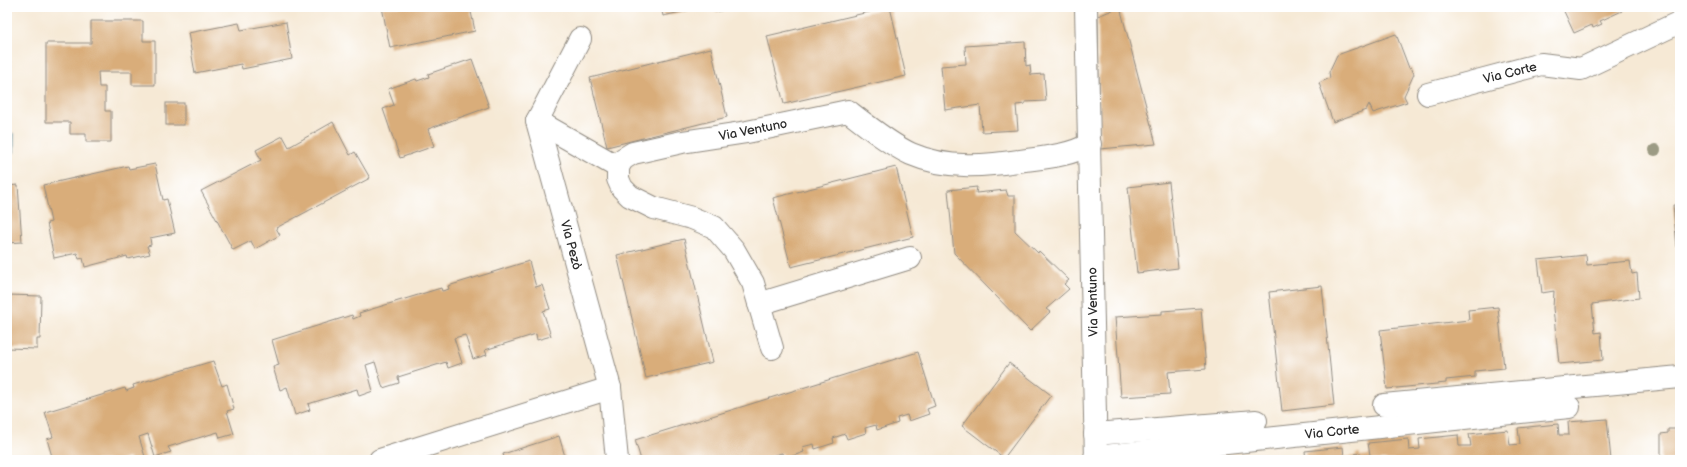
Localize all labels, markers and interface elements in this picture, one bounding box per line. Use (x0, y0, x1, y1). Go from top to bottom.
street label: Via Corte (1482, 59, 1539, 87)
street label: Via Ventuno (717, 116, 789, 144)
street label: Via Pezò (557, 218, 585, 272)
street label: Via Ventuno (1084, 267, 1102, 337)
street label: Via Corte (1304, 421, 1360, 443)

